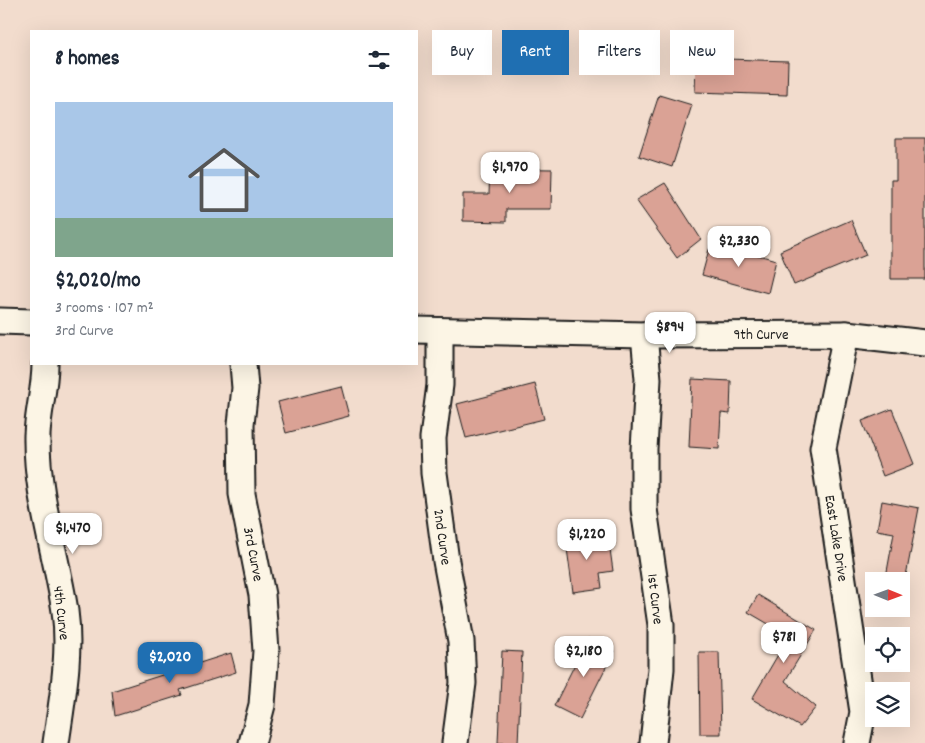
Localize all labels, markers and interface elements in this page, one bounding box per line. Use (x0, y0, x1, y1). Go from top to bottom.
chip: Buy (432, 30, 492, 75)
chip: Rent (502, 30, 569, 75)
chip: Filters (579, 30, 660, 75)
chip: New (670, 30, 734, 75)
text: 8 homes (55, 45, 120, 75)
icon: filters (365, 46, 393, 74)
icon: home (179, 135, 269, 225)
pin: $1,970 (469, 152, 551, 194)
text: $1,970 (492, 156, 528, 179)
pin: $2,330 (698, 226, 780, 268)
text: $2,330 (718, 230, 760, 253)
text: $2,020/mo (55, 267, 141, 297)
text: 3 rooms · 107 m² (55, 297, 154, 320)
pin: $894 (640, 312, 700, 354)
text: $894 (656, 316, 684, 339)
text: 3rd Curve (55, 320, 114, 343)
street label: 9th Curve (733, 325, 789, 347)
street label: East Lake Drive (817, 493, 853, 584)
street label: 2nd Curve (426, 508, 456, 567)
pin: $1,470 (32, 512, 114, 555)
text: $1,470 (55, 517, 91, 540)
pin: $1,220 (546, 518, 628, 561)
text: $1,220 (568, 523, 606, 546)
street label: 3rd Curve (236, 525, 268, 584)
north arrow (865, 572, 910, 618)
map controls (865, 572, 910, 727)
street label: 1st Curve (640, 573, 668, 626)
street label: 4th Curve (46, 585, 74, 642)
pin: $781 (754, 622, 814, 664)
text: $781 (772, 626, 796, 649)
button: locate (865, 627, 910, 672)
pin: $2,180 (543, 636, 625, 678)
text: $2,180 (566, 640, 602, 663)
pin: $2,020 (129, 642, 211, 684)
text: $2,020 (149, 646, 191, 669)
button: layers (865, 682, 910, 727)

